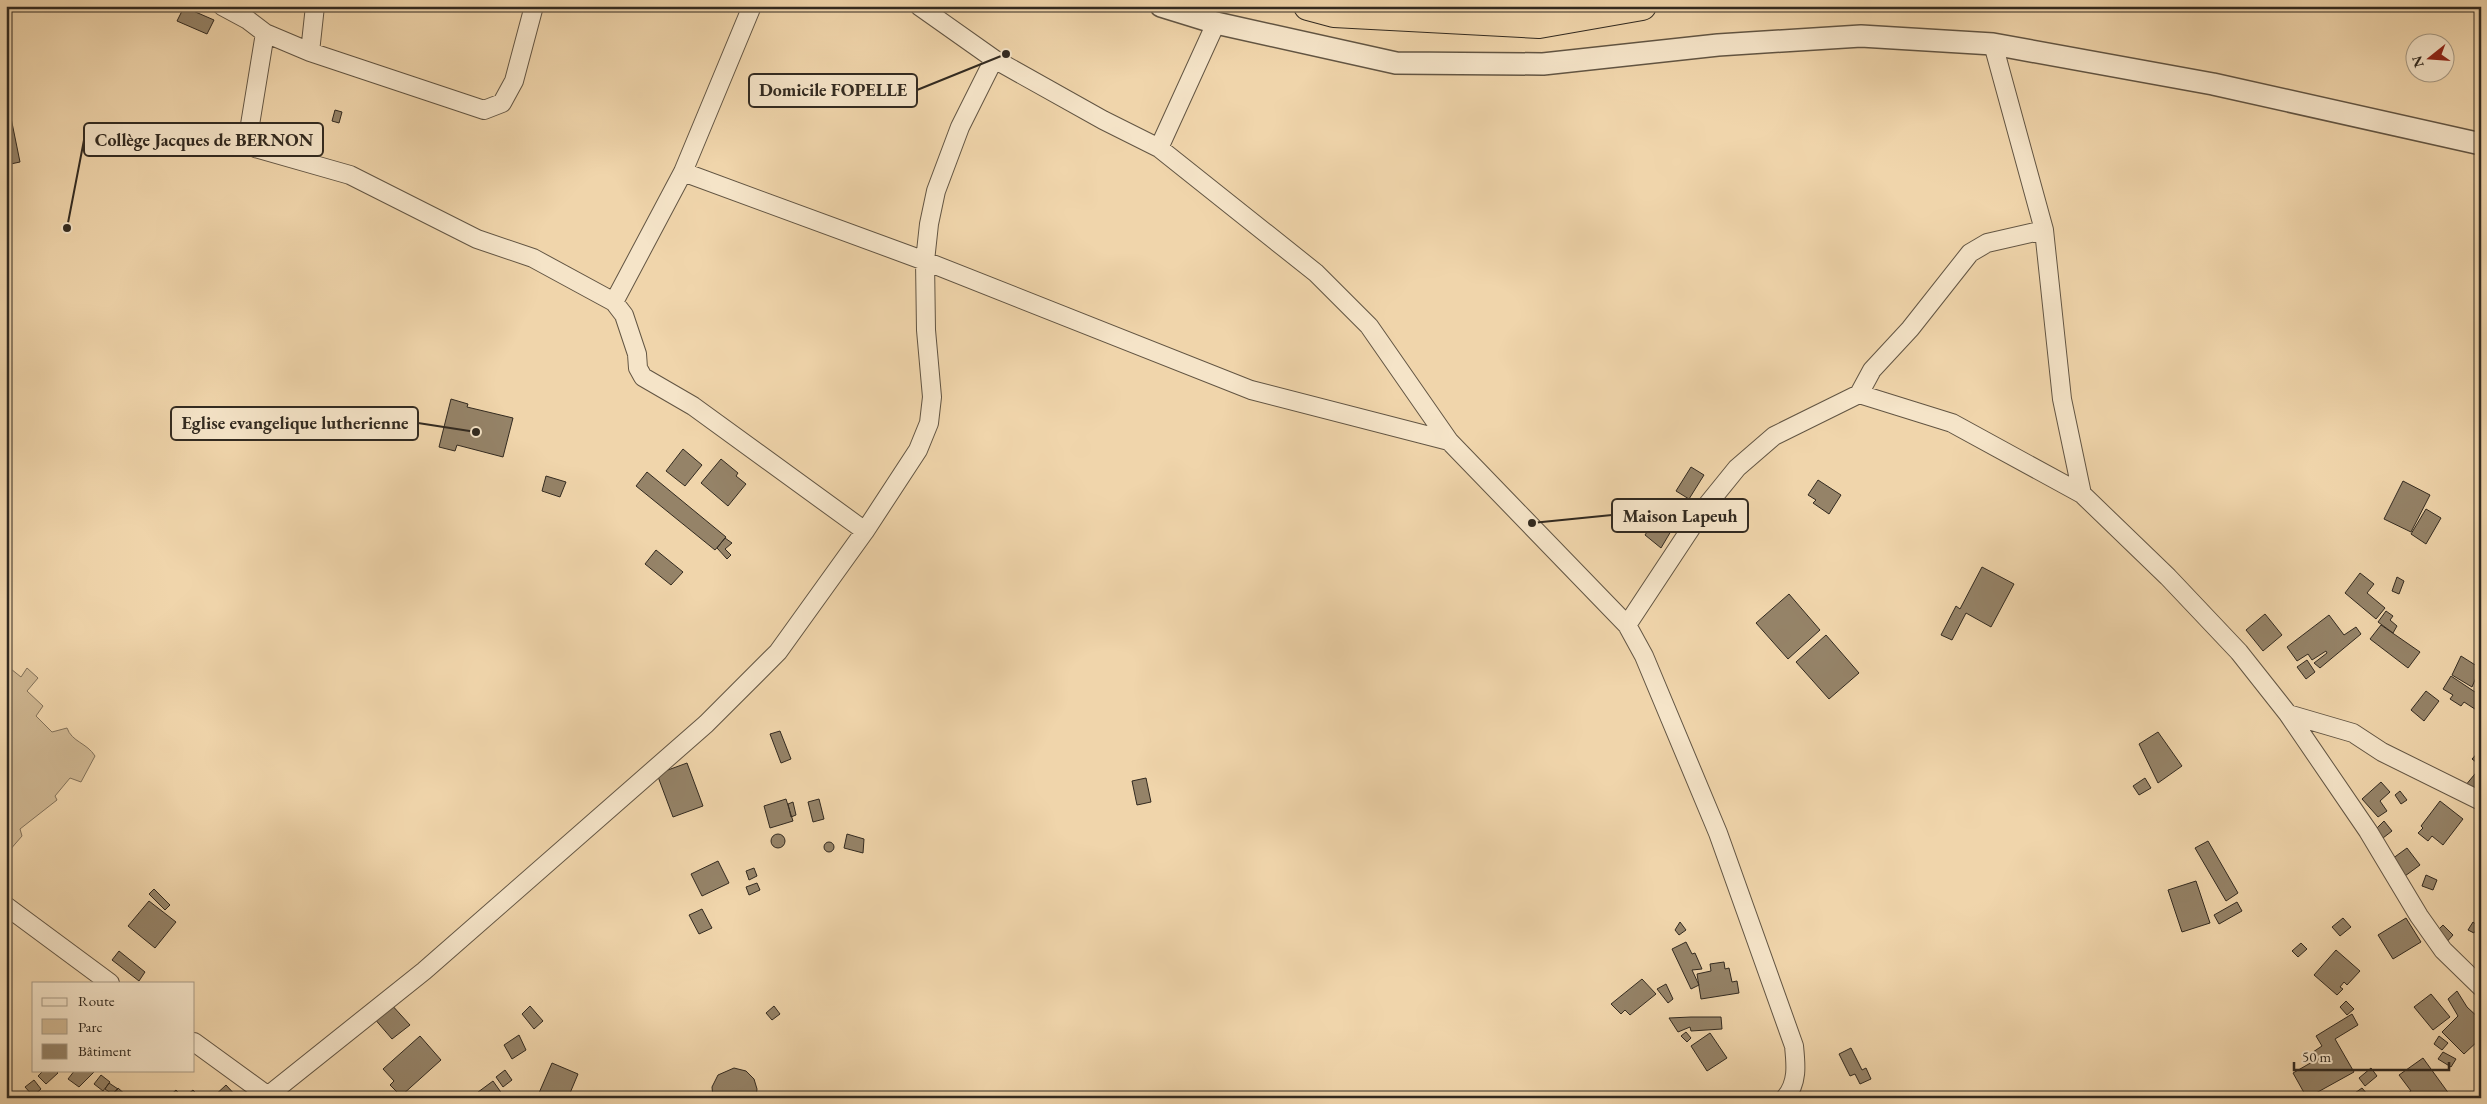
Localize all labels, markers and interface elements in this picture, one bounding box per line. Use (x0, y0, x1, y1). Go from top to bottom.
north arrow (2404, 32, 2454, 82)
text: N (2407, 53, 2428, 70)
callout: Domicile FOPELLE (749, 74, 917, 107)
text: Domicile FOPELLE (759, 78, 908, 101)
callout: Collège Jacques de BERNON (84, 123, 323, 156)
text: Collège Jacques de BERNON (95, 128, 314, 151)
callout: Eglise evangelique lutherienne (171, 407, 418, 440)
text: Eglise evangelique lutherienne (181, 411, 409, 434)
callout: Maison Lapeuh (1612, 499, 1748, 532)
text: Maison Lapeuh (1622, 504, 1738, 527)
legend (32, 982, 195, 1072)
text: Route (78, 991, 115, 1010)
text: Parc (78, 1017, 103, 1036)
scale bar (2294, 1039, 2450, 1071)
text: Bâtiment (78, 1041, 132, 1060)
text: 50 m (2302, 1047, 2331, 1066)

